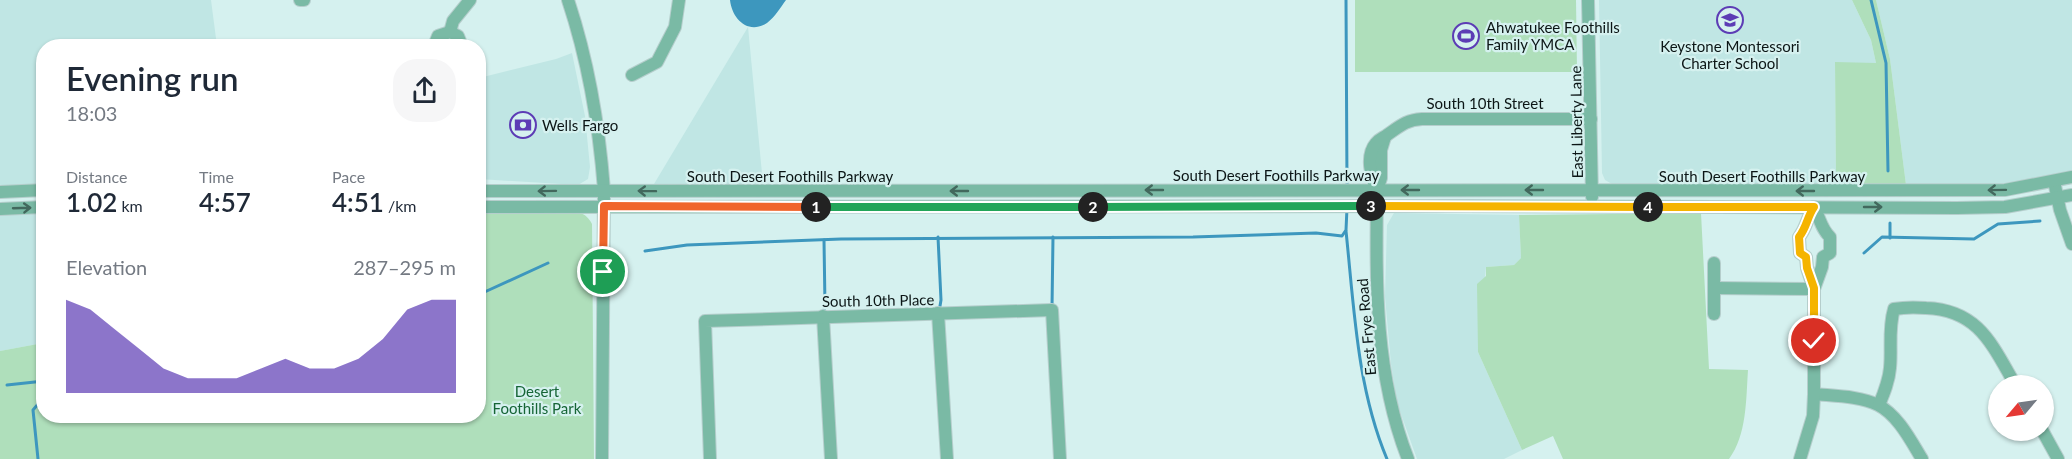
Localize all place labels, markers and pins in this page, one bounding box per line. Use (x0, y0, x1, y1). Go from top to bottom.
school or university icon: Keystone Montessori Charter School (1715, 5, 1745, 35)
place label: Ahwatukee Foothills Family YMCA (1486, 18, 1620, 53)
sports icon: Ahwatukee Foothills Family YMCA (1451, 21, 1481, 51)
place label: Keystone Montessori Charter School (1660, 37, 1800, 72)
bank icon: Wells Fargo (508, 110, 538, 140)
place label: Wells Fargo (542, 116, 618, 134)
pin: 3 (1356, 191, 1386, 221)
pin: 1 (801, 192, 831, 222)
pin: 2 (1078, 192, 1108, 222)
pin: 4 (1633, 192, 1663, 222)
pin (577, 246, 628, 297)
pin (1788, 315, 1839, 366)

